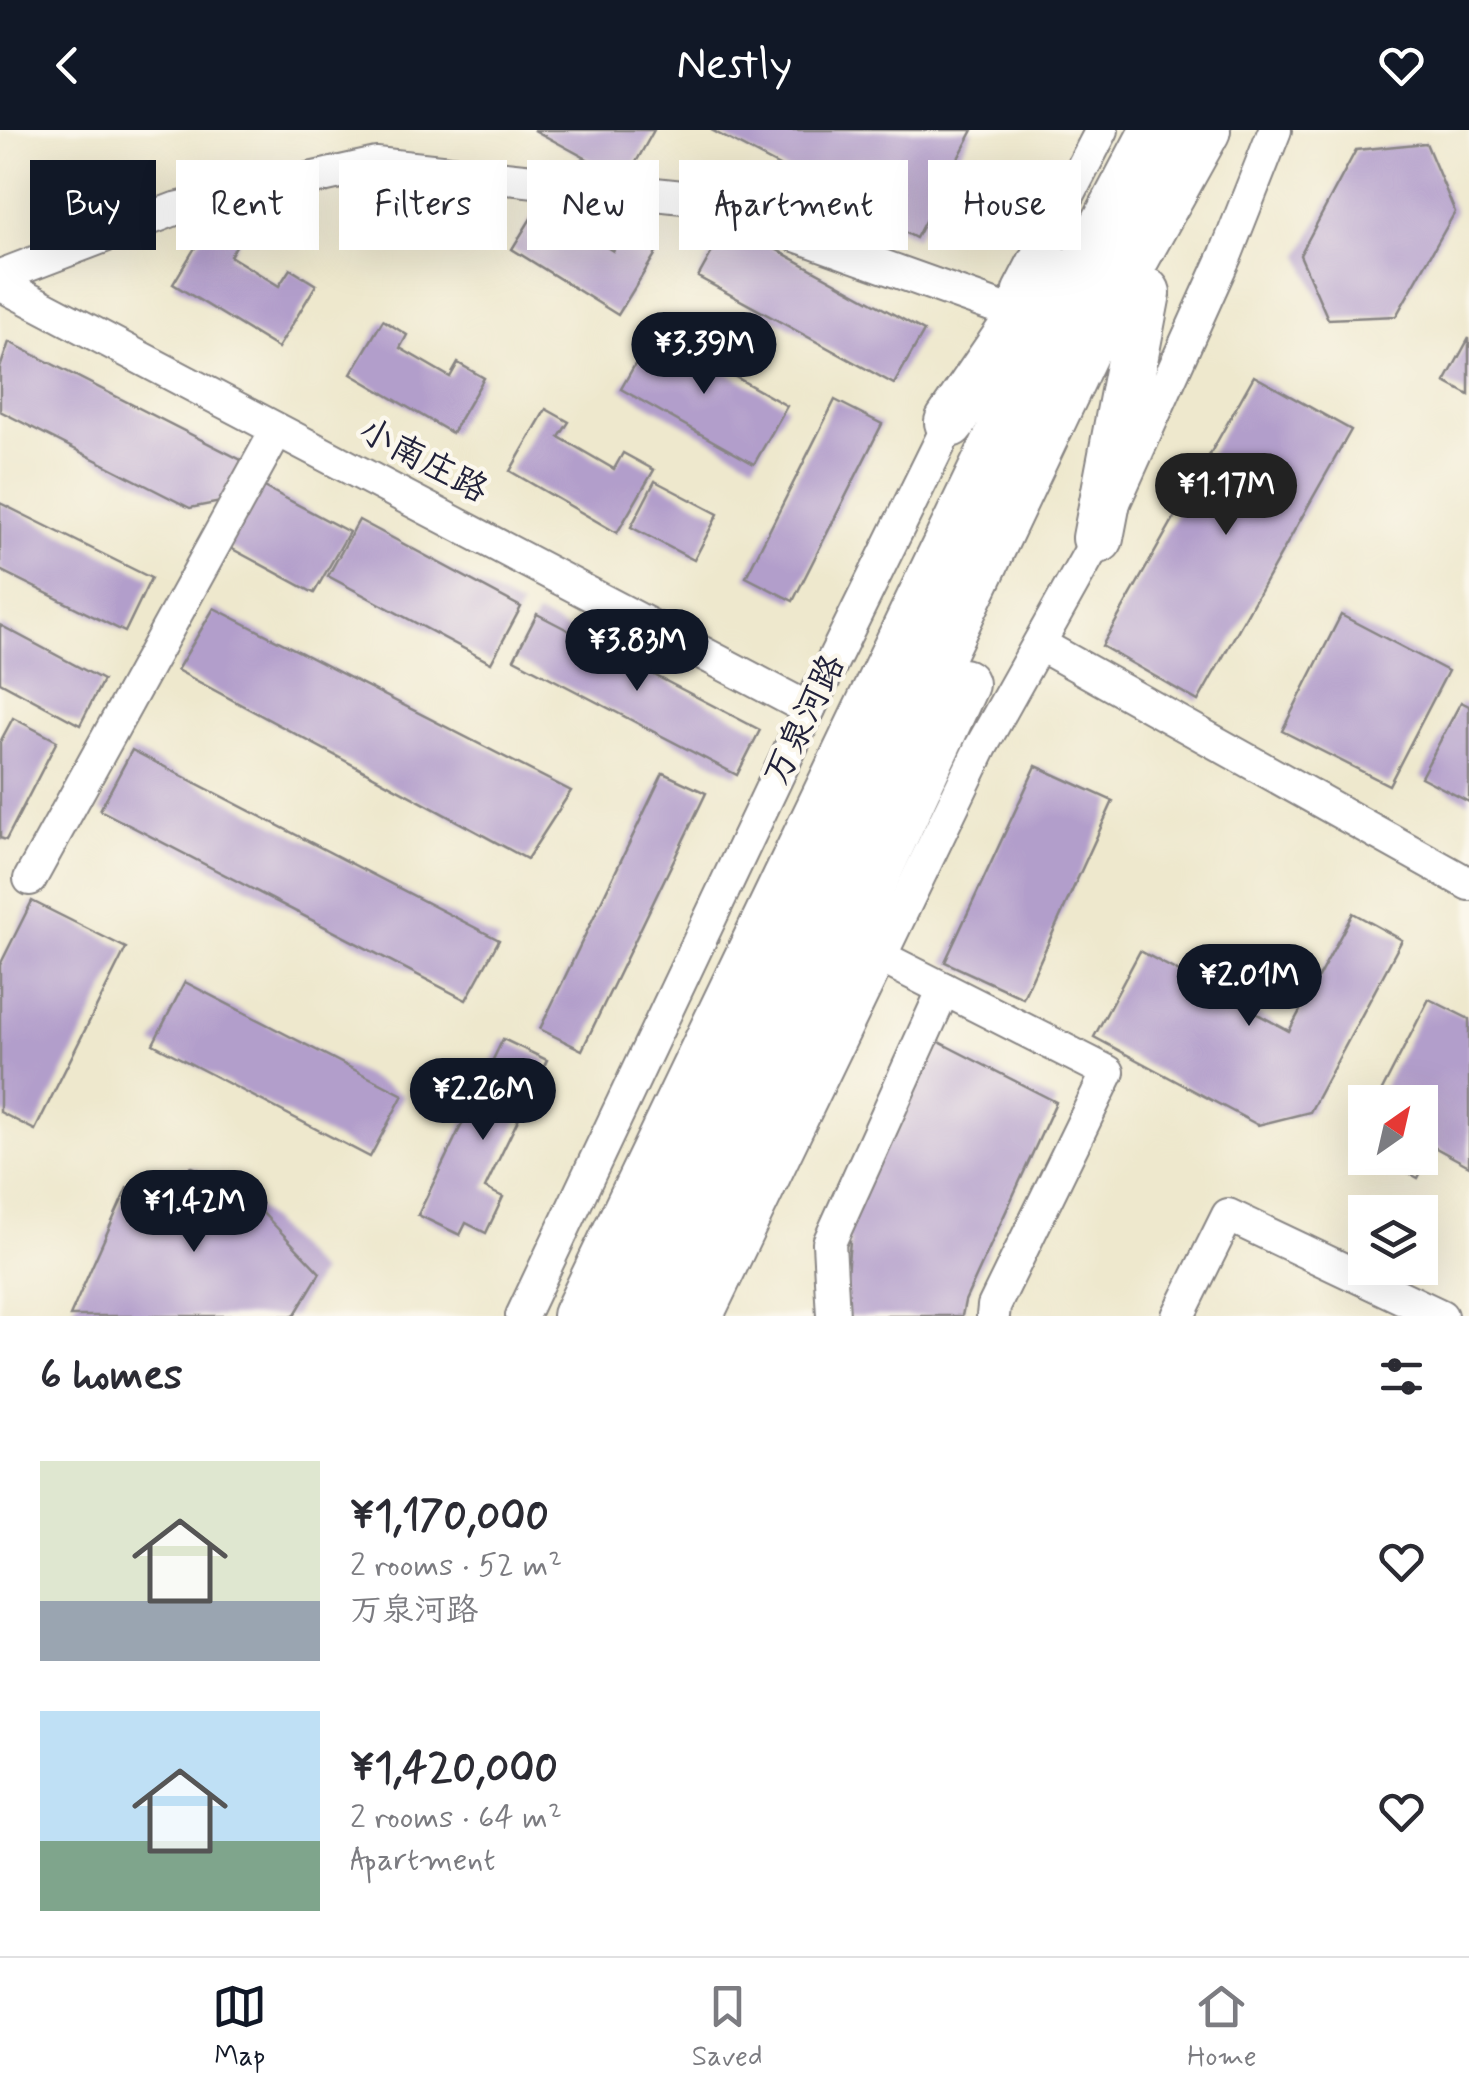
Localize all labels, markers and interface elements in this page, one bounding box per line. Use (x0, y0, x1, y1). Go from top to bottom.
text: Nestly (676, 36, 793, 95)
icon: back (40, 38, 95, 93)
icon: heart (1374, 38, 1429, 93)
chip: Buy (30, 160, 156, 250)
chip: Rent (176, 160, 319, 250)
chip: Filters (339, 160, 507, 250)
chip: New (527, 160, 659, 250)
chip: Apartment (679, 160, 908, 250)
chip: House (928, 160, 1081, 250)
pin: ¥3.39M (623, 312, 785, 397)
text: ¥3.39M (653, 323, 755, 365)
street label: 小南庄路 (350, 408, 496, 514)
pin: ¥1.17M (1145, 453, 1307, 538)
text: ¥1.17M (1177, 464, 1275, 506)
pin: ¥3.83M (556, 609, 718, 694)
text: ¥3.83M (587, 620, 687, 662)
street label: 万泉河路 (754, 647, 856, 793)
pin: ¥2.01M (1168, 944, 1330, 1029)
text: ¥2.01M (1199, 955, 1299, 997)
pin: ¥2.26M (402, 1058, 564, 1143)
text: ¥2.26M (432, 1069, 534, 1111)
north arrow (1348, 1085, 1438, 1175)
map controls (1348, 1085, 1438, 1285)
pin: ¥1.42M (113, 1170, 275, 1255)
text: ¥1.42M (142, 1181, 246, 1223)
button: layers (1348, 1195, 1438, 1285)
text: 6 homes (40, 1349, 183, 1404)
icon: filters (1374, 1349, 1429, 1404)
text: ¥1,170,000 (350, 1490, 549, 1545)
icon: home (120, 1501, 240, 1621)
icon: heart (1374, 1534, 1429, 1589)
text: 2 rooms · 52 m² (350, 1545, 562, 1587)
text: 万泉河路 (350, 1590, 478, 1632)
text: ¥1,420,000 (350, 1742, 558, 1797)
icon: home (120, 1751, 240, 1871)
icon: heart (1374, 1784, 1429, 1839)
text: 2 rooms · 64 m² (350, 1797, 562, 1839)
text: Apartment (350, 1839, 495, 1881)
tab: Map (212, 1979, 267, 2076)
tab: Saved (692, 1979, 763, 2076)
tab: Home (1187, 1979, 1257, 2076)

